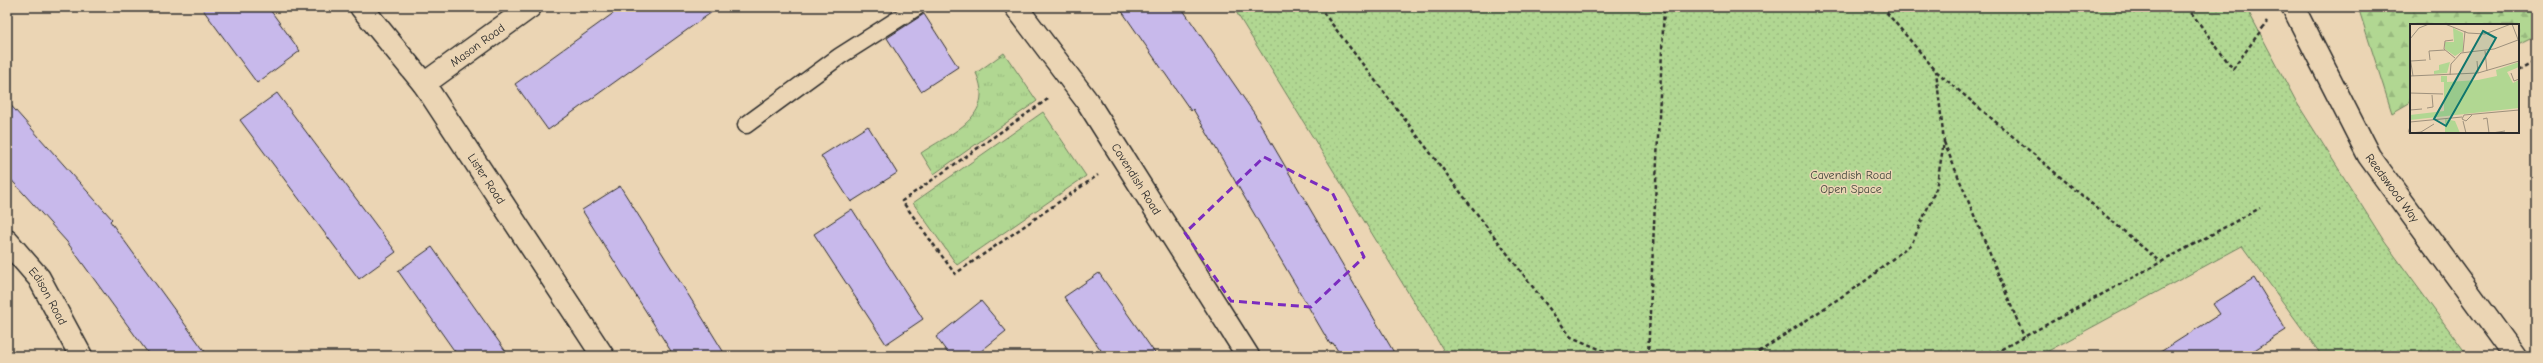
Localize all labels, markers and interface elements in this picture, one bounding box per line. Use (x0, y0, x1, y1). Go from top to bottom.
street label: Mason Road (447, 21, 507, 70)
inset map (2410, 24, 2519, 133)
street label: Cavendish Road (1109, 141, 1164, 217)
street label: Lister Road (465, 151, 508, 207)
street label: Reedswood Way (2363, 151, 2423, 226)
park label: Cavendish Road Open Space (1810, 168, 1892, 196)
street label: Edison Road (26, 264, 70, 327)

